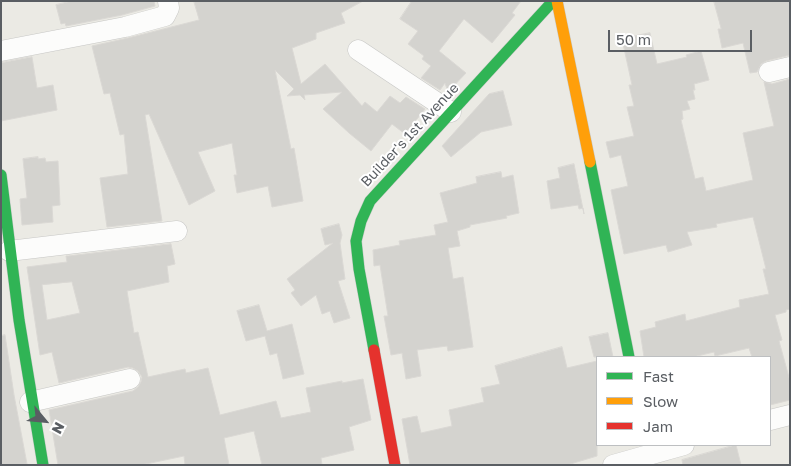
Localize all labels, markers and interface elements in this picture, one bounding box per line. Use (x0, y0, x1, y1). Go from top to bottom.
scale bar (611, 20, 755, 52)
text: 50 m (616, 30, 651, 48)
street label: Builder's 1st Avenue (358, 80, 462, 190)
legend (596, 356, 771, 446)
text: Fast (643, 367, 674, 385)
text: Slow (643, 392, 678, 410)
north arrow (20, 396, 70, 446)
text: Jam (643, 417, 673, 435)
text: N (49, 420, 69, 437)

